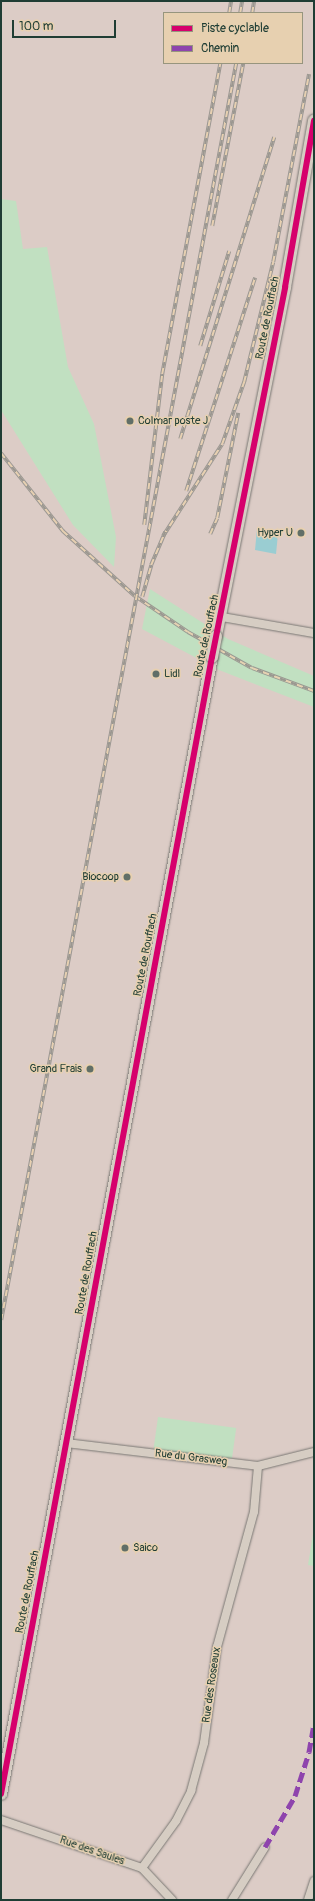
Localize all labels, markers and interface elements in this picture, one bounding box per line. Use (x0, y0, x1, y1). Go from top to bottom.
scale bar (14, 12, 118, 38)
legend (163, 12, 303, 64)
text: 100 m (19, 19, 53, 34)
text: Piste cyclable (201, 21, 269, 36)
text: Chemin (201, 41, 239, 56)
street label: Route de Rouffach (253, 275, 283, 361)
place label: Colmar poste J (138, 414, 208, 428)
marker: Colmar poste J (125, 416, 135, 426)
place label: Hyper U (257, 526, 293, 540)
marker: Hyper U (296, 528, 306, 538)
street label: Route de Rouffach (192, 593, 222, 679)
place label: Lidl (164, 667, 180, 681)
marker: Lidl (151, 669, 161, 679)
place label: Biocoop (82, 870, 119, 884)
marker: Biocoop (122, 872, 132, 882)
street label: Route de Rouffach (131, 912, 161, 998)
place label: Grand Frais (29, 1062, 82, 1076)
marker: Grand Frais (85, 1064, 95, 1074)
street label: Route de Rouffach (73, 1230, 101, 1316)
street label: Rue du Grasweg (154, 1447, 228, 1469)
place label: Saico (133, 1541, 158, 1555)
marker: Saico (120, 1543, 130, 1553)
street label: Route de Rouffach (13, 1549, 43, 1635)
street label: Rue des Roseaux (200, 1646, 224, 1724)
street label: Rue des Saules (58, 1834, 126, 1868)

